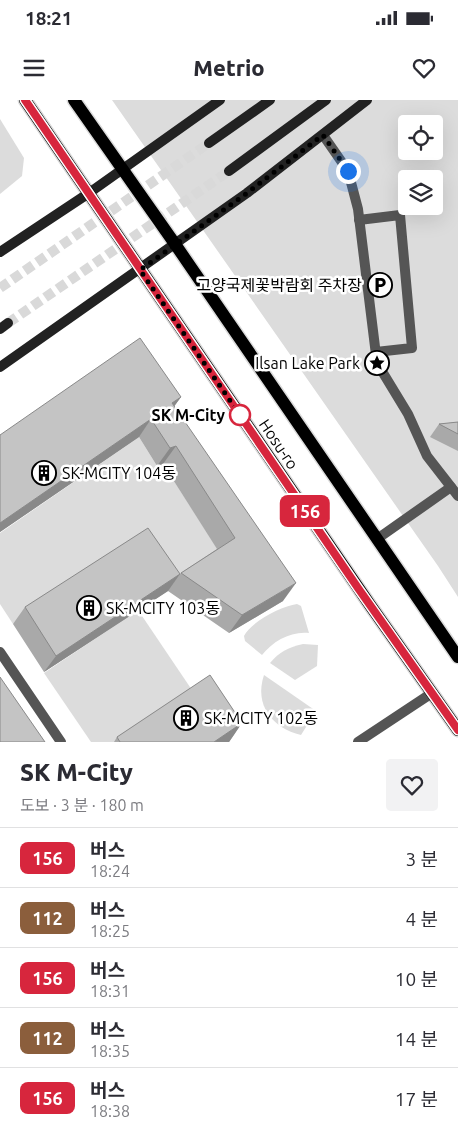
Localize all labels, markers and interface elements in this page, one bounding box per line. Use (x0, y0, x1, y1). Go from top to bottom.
text: 18:21 (25, 7, 73, 29)
icon: menu (20, 54, 48, 82)
icon: heart (410, 54, 438, 82)
text: Metrio (193, 55, 265, 80)
map controls (398, 115, 443, 215)
button: locate (398, 115, 443, 160)
your location (336, 159, 361, 184)
button: layers (398, 170, 443, 215)
parking icon: 고양국제꽃박람회 주차장 (367, 272, 393, 298)
place label: 고양국제꽃박람회 주차장 (196, 276, 362, 294)
place icon: Ilsan Lake Park (364, 350, 390, 376)
place label: Ilsan Lake Park (255, 354, 360, 372)
marker: SK M-City (229, 404, 251, 426)
place label: SK M-City (152, 406, 225, 424)
street label: Hosu-ro (256, 415, 302, 473)
building icon: SK-MCITY 104동 (31, 460, 57, 486)
place label: SK-MCITY 104동 (62, 464, 176, 482)
line badge: 156 (276, 495, 334, 527)
text: 156 (290, 501, 320, 521)
building icon: SK-MCITY 103동 (76, 595, 102, 621)
place label: SK-MCITY 103동 (106, 599, 220, 617)
building icon: SK-MCITY 102동 (173, 705, 199, 731)
place label: SK-MCITY 102동 (204, 709, 318, 727)
text: SK M-City (20, 759, 133, 786)
button: heart (386, 759, 438, 811)
text: 도보 · 3 분 · 180 m (20, 796, 144, 814)
text: 버스 (90, 839, 125, 861)
text: 156 (32, 848, 63, 868)
text: 3 분 (405, 848, 438, 870)
text: 18:24 (90, 862, 130, 880)
text: 버스 (90, 899, 125, 921)
text: 112 (32, 908, 63, 928)
text: 4 분 (405, 908, 438, 930)
text: 18:25 (90, 922, 130, 940)
text: 버스 (90, 959, 125, 981)
text: 156 (32, 968, 63, 988)
text: 10 분 (395, 968, 438, 990)
text: 18:31 (90, 982, 130, 1000)
text: 버스 (90, 1019, 125, 1041)
text: 112 (32, 1028, 63, 1048)
text: 14 분 (395, 1028, 438, 1050)
text: 18:35 (90, 1042, 130, 1060)
text: 버스 (90, 1079, 125, 1101)
text: 156 (32, 1088, 63, 1108)
text: 17 분 (395, 1088, 438, 1110)
text: 18:38 (90, 1102, 130, 1120)

